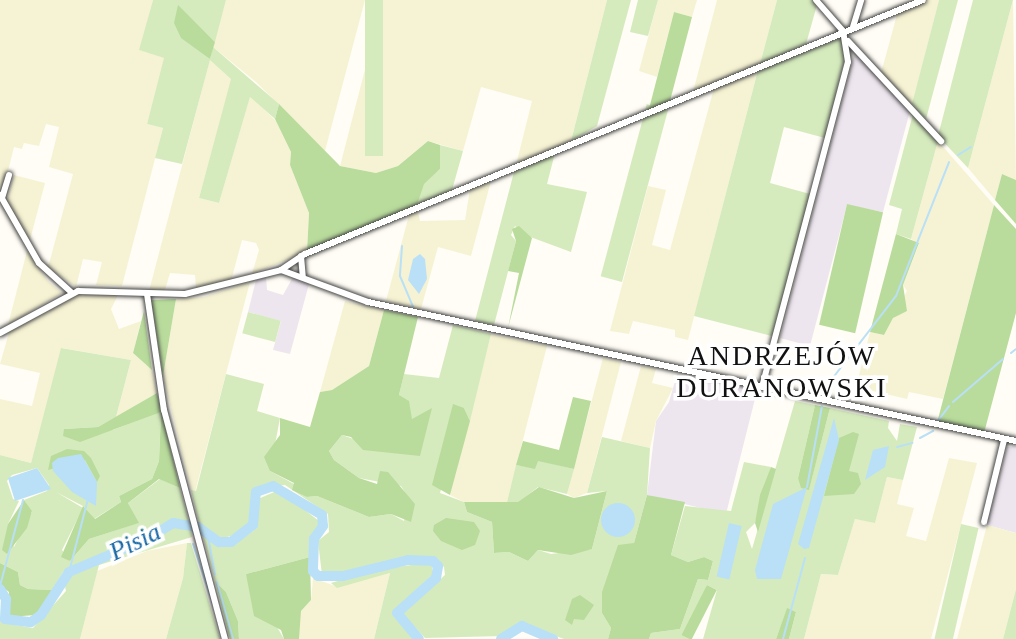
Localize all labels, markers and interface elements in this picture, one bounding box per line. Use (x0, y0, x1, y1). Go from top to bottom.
district label: ANDRZEJÓW DURANOWSKI (678, 339, 886, 405)
water label: Pisia (104, 516, 166, 568)

